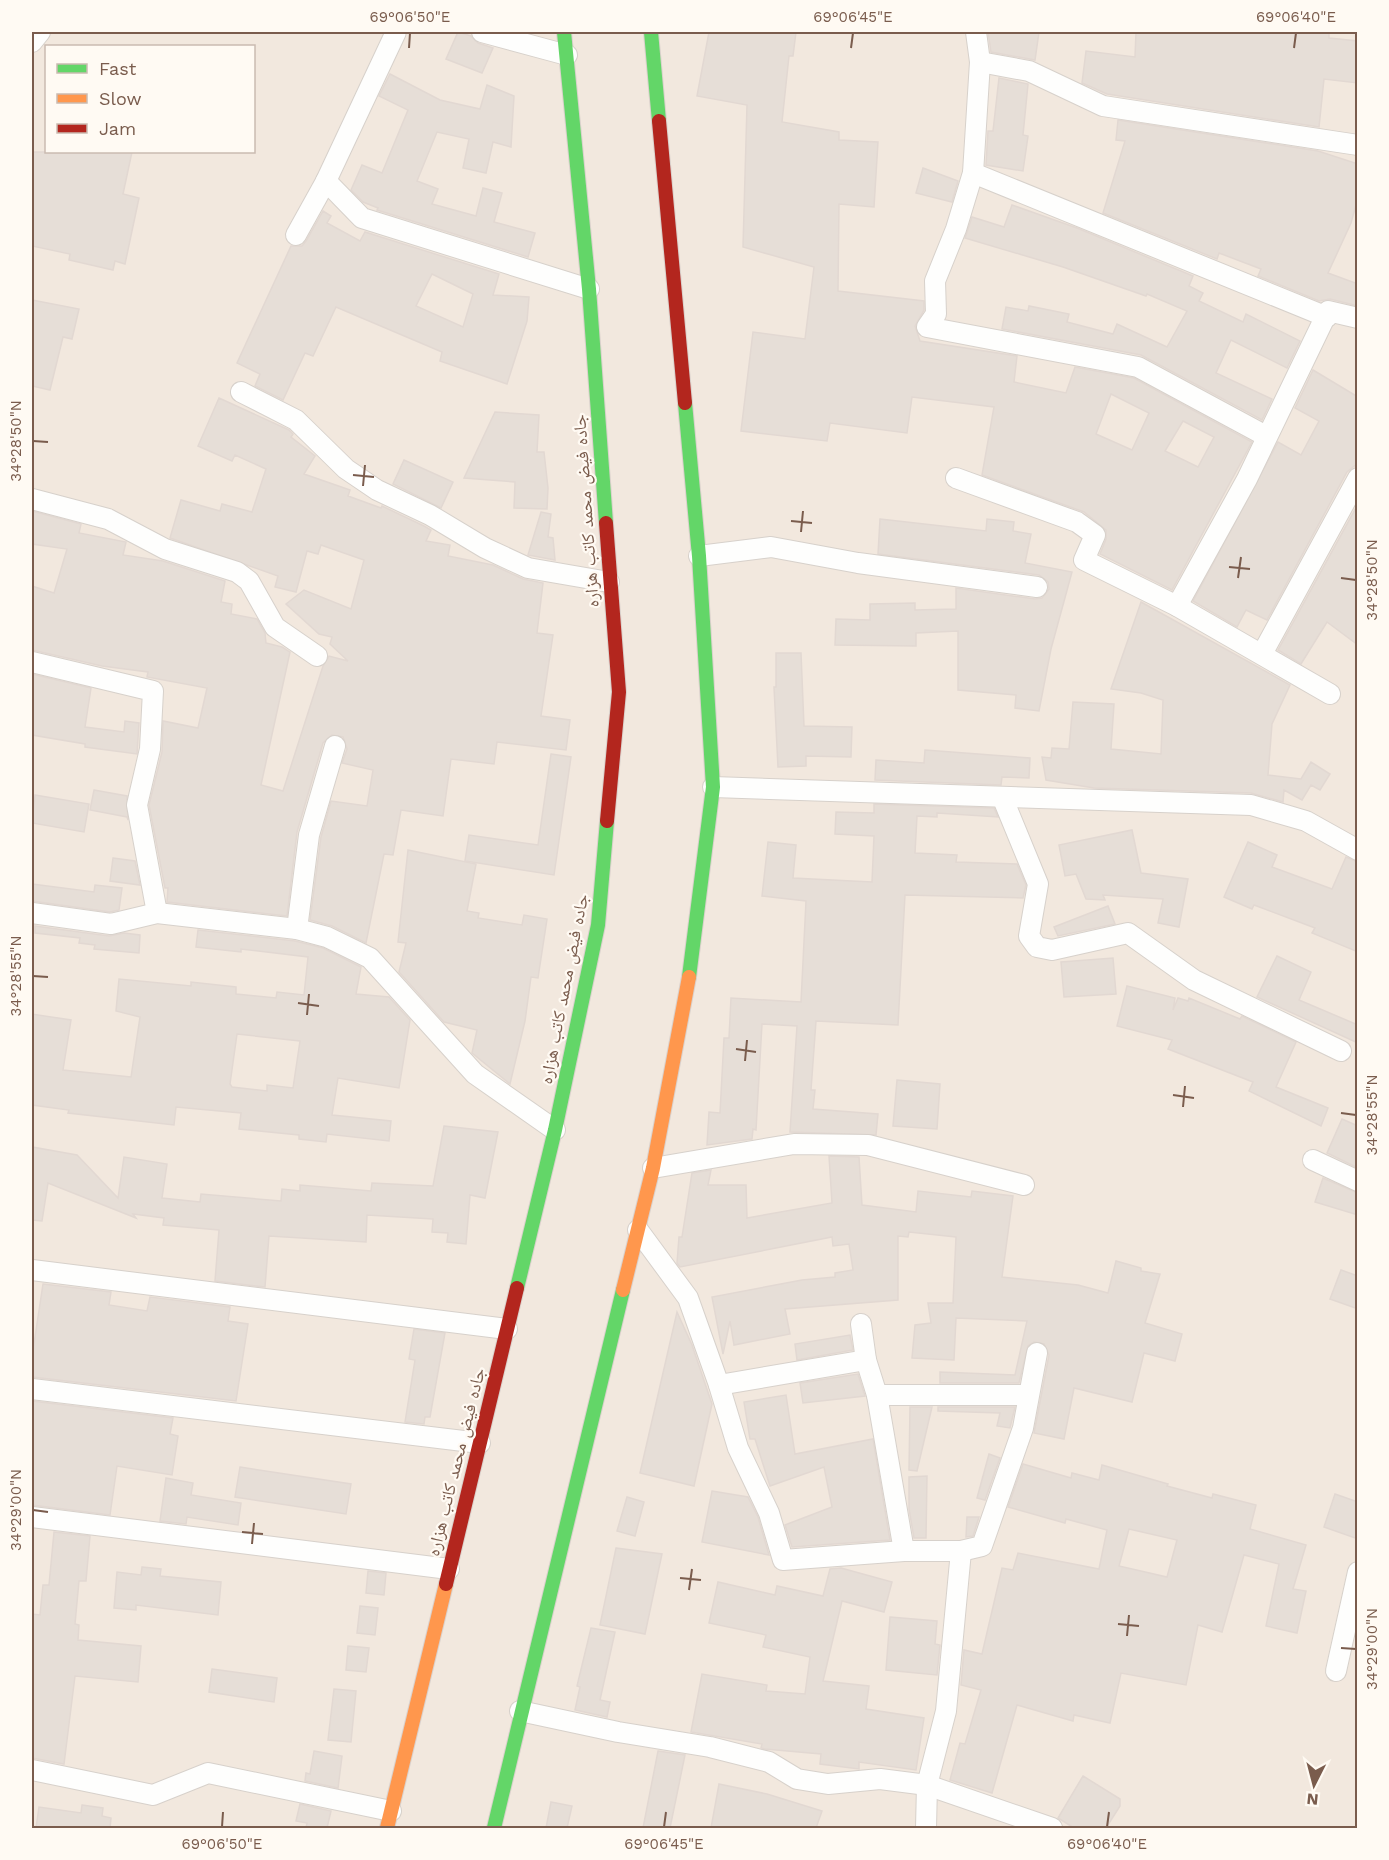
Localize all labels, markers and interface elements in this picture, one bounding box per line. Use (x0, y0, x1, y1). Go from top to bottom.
text: 69°06'50"E (370, 8, 450, 26)
text: 69°06'45"E (813, 8, 893, 26)
text: 69°06'40"E (1256, 8, 1336, 26)
legend (45, 45, 255, 153)
text: Fast (99, 58, 137, 79)
text: Slow (99, 88, 142, 109)
text: Jam (99, 118, 136, 139)
text: 34°28'50"N (7, 400, 25, 482)
street label: جاده فیض محمد کاتب هزاره (568, 414, 604, 608)
text: 34°28'50"N (1363, 539, 1381, 621)
street label: جاده فیض محمد کاتب هزاره (535, 892, 593, 1086)
text: 34°28'55"N (7, 936, 25, 1016)
text: 34°28'55"N (1363, 1075, 1381, 1155)
street label: جاده فیض محمد کاتب هزاره (422, 1366, 490, 1558)
text: 34°29'00"N (7, 1469, 25, 1551)
text: 34°29'00"N (1363, 1608, 1381, 1690)
north arrow (1284, 1755, 1344, 1815)
text: N (1306, 1789, 1319, 1809)
text: 69°06'50"E (182, 1835, 262, 1853)
text: 69°06'45"E (624, 1835, 704, 1853)
text: 69°06'40"E (1067, 1835, 1147, 1853)

